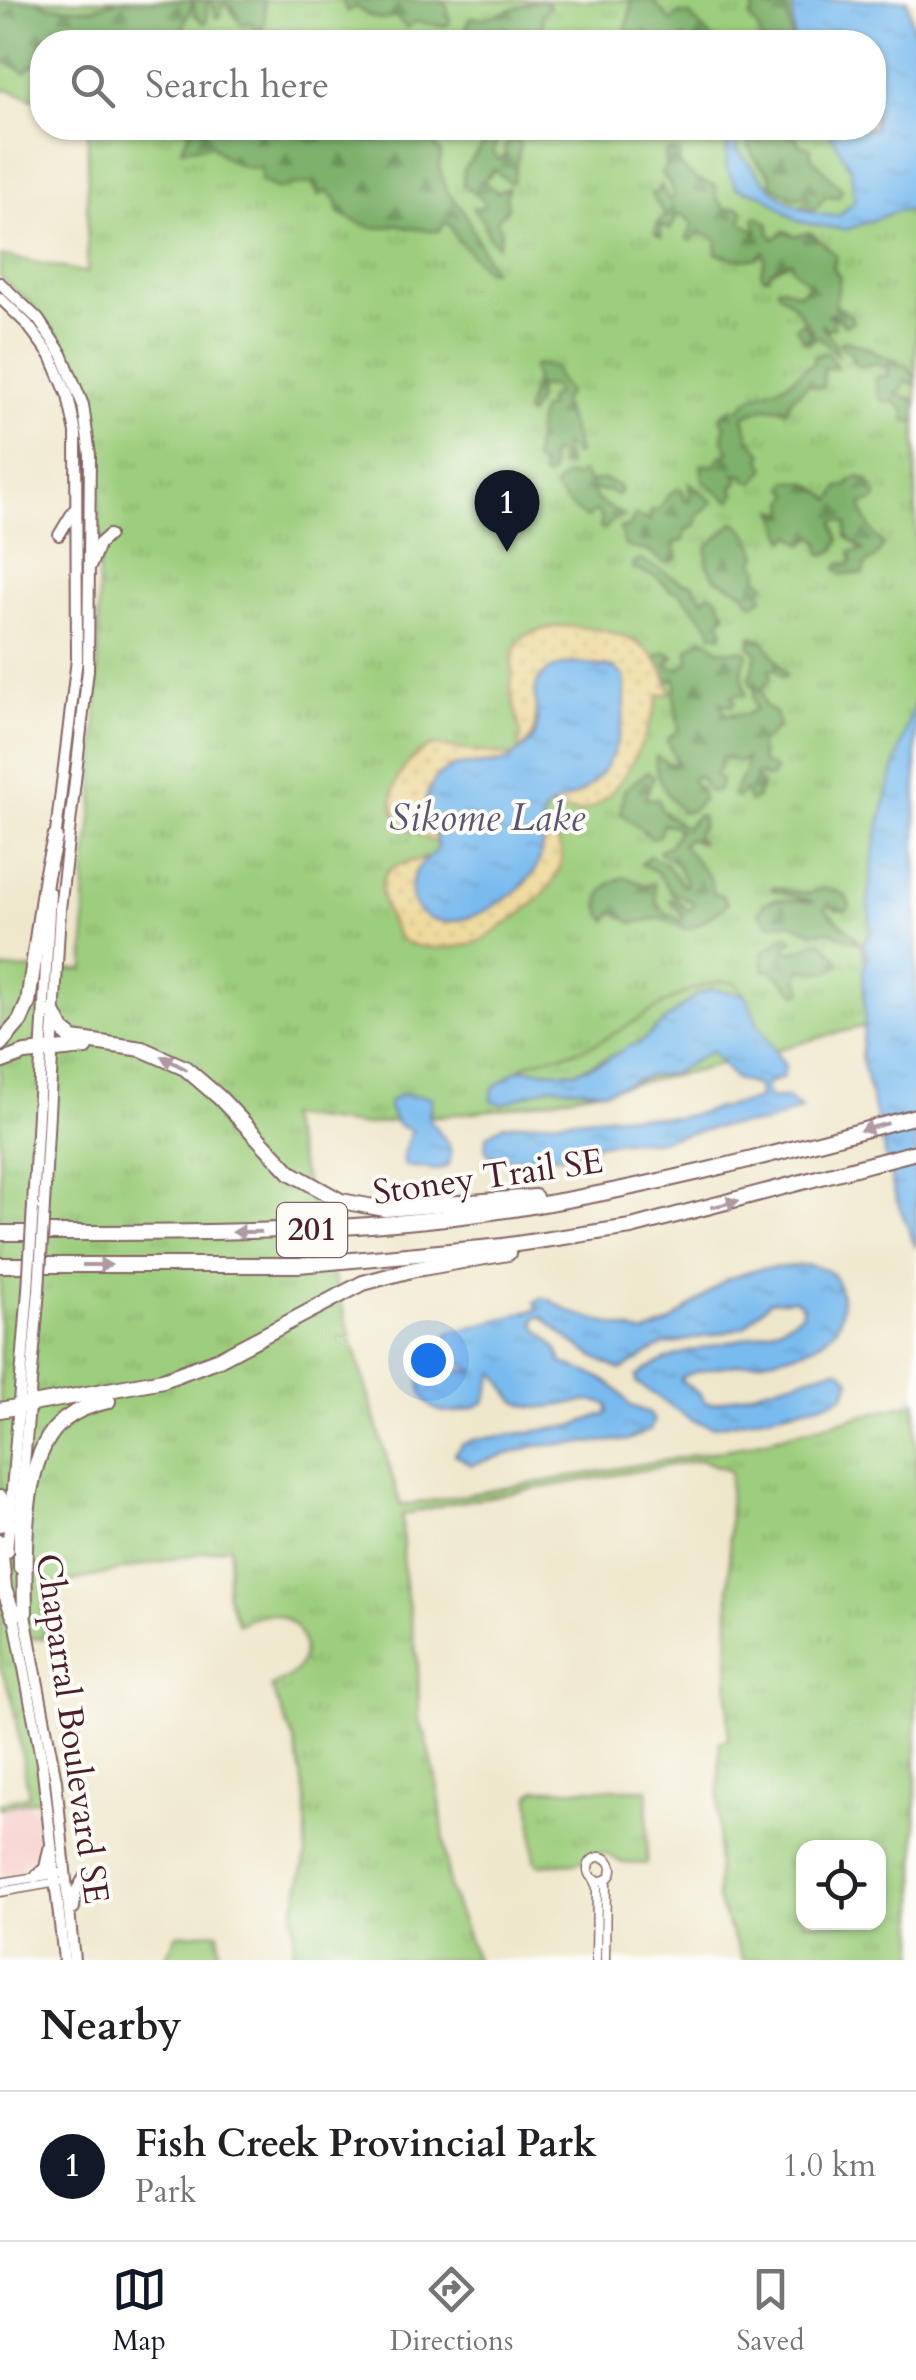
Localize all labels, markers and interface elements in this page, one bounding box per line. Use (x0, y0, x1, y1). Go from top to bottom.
search box (30, 30, 886, 140)
icon: search (65, 58, 120, 113)
text: Search here (145, 59, 329, 111)
pin: 1 (474, 470, 540, 552)
water label: Sikome Lake (389, 792, 585, 844)
one-way arrow (159, 1055, 188, 1072)
one-way arrow (858, 1120, 889, 1136)
street label: Stoney Trail SE (370, 1137, 606, 1217)
one-way arrow (710, 1195, 741, 1211)
road number: 201 (277, 1203, 347, 1257)
one-way arrow (230, 1225, 262, 1241)
one-way arrow (82, 1257, 114, 1273)
your location (403, 1335, 454, 1386)
street label: Chaparral Boulevard SE (24, 1551, 120, 1907)
map controls (796, 1840, 886, 1930)
button: locate (796, 1840, 886, 1930)
text: Nearby (40, 1997, 182, 2054)
text: Fish Creek Provincial Park (135, 2118, 597, 2170)
text: 1 (64, 2144, 81, 2188)
text: 1.0 km (782, 2144, 876, 2188)
text: Park (135, 2170, 197, 2214)
tab: Map (112, 2262, 167, 2360)
tab: Directions (390, 2262, 513, 2360)
tab: Saved (736, 2262, 804, 2360)

